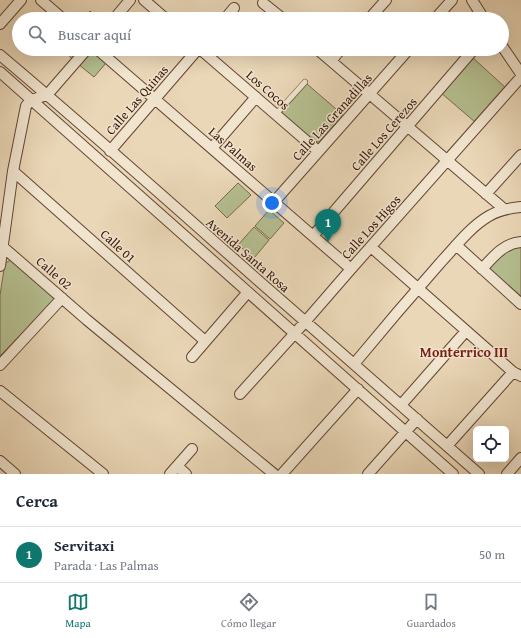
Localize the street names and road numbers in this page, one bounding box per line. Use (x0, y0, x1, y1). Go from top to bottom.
street label: Calle Las Quinas (101, 61, 173, 139)
street label: Los Cocos (242, 66, 294, 114)
street label: Calle Las Granadillas (288, 69, 376, 165)
street label: Calle Los Cerezos (347, 93, 421, 175)
street label: Las Palmas (204, 122, 262, 176)
street label: Calle Los Higos (337, 191, 405, 263)
street label: Avenida Santa Rosa (202, 213, 295, 297)
street label: Calle 01 (96, 225, 140, 267)
street label: Calle 02 (32, 252, 76, 294)

